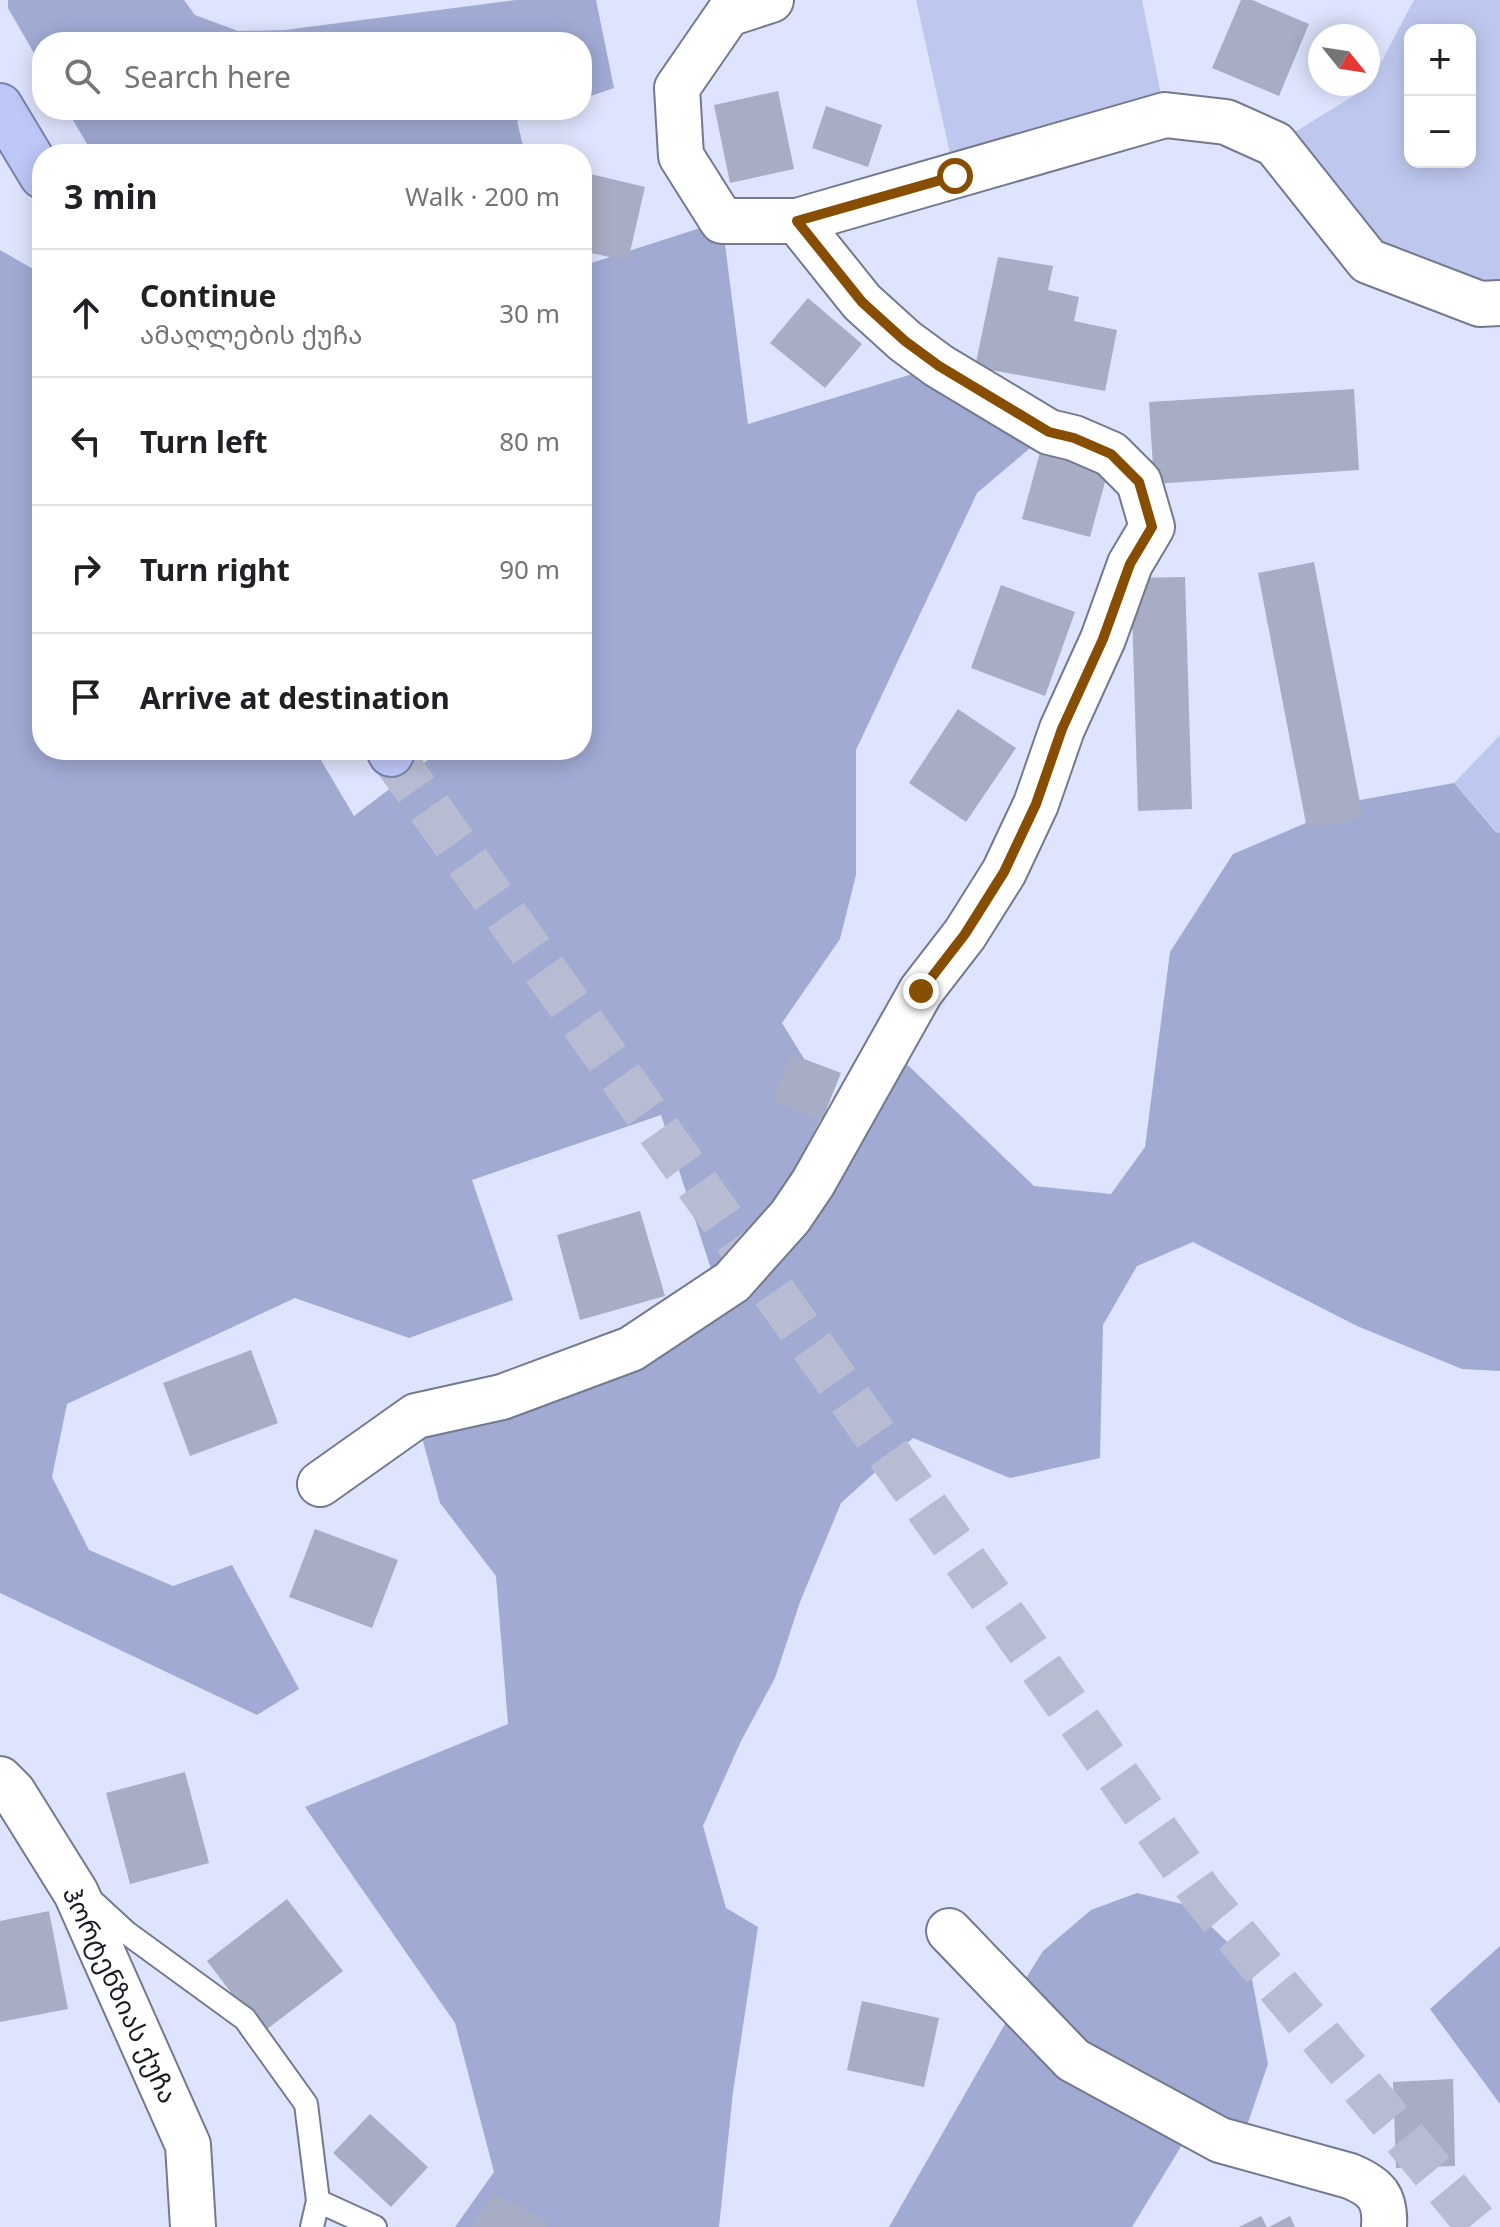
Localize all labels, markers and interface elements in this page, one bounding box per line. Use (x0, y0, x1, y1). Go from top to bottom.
north arrow (1308, 24, 1380, 96)
map controls (1404, 24, 1476, 168)
button: + (1404, 24, 1476, 96)
search box (32, 32, 592, 120)
icon: search (60, 54, 104, 98)
text: Search here (124, 56, 291, 97)
button: − (1404, 96, 1476, 168)
route start (937, 158, 973, 194)
text: 3 min (64, 173, 158, 219)
text: Walk · 200 m (405, 178, 560, 214)
text: Continue (140, 275, 276, 316)
icon: ahead (64, 291, 108, 335)
text: 30 m (499, 295, 560, 331)
text: ამაღლების ქუჩა (140, 316, 362, 352)
icon: left (64, 419, 108, 463)
text: Turn left (140, 421, 268, 462)
text: 80 m (499, 423, 560, 459)
icon: right (64, 547, 108, 591)
text: Turn right (140, 549, 290, 590)
text: 90 m (499, 551, 560, 587)
icon: arrive (64, 675, 108, 719)
text: Arrive at destination (140, 677, 450, 718)
route end (903, 973, 939, 1009)
street label: ჰორტენზიას ქუჩა (55, 1880, 187, 2109)

